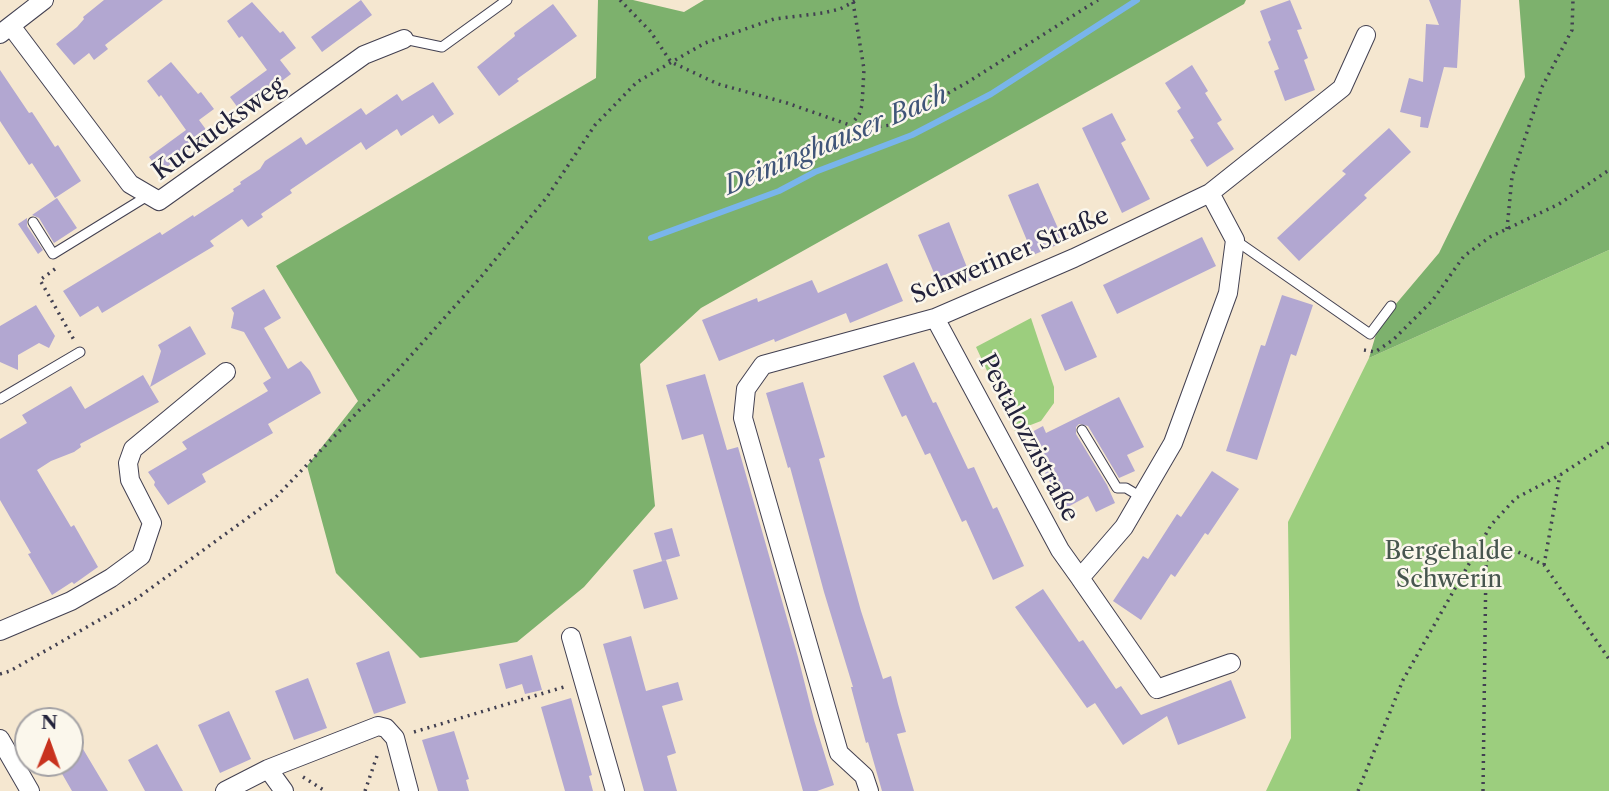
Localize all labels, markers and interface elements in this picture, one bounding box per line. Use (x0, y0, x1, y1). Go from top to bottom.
street label: Kuckucksweg (147, 71, 291, 187)
water label: Deininghauser Bach (720, 80, 952, 202)
street label: Schweriner Straße (907, 201, 1113, 311)
street label: Pestalozzistraße (972, 349, 1084, 527)
park label: Bergehalde Schwerin (1384, 538, 1514, 594)
north arrow (14, 707, 84, 777)
text: N (41, 711, 58, 734)

